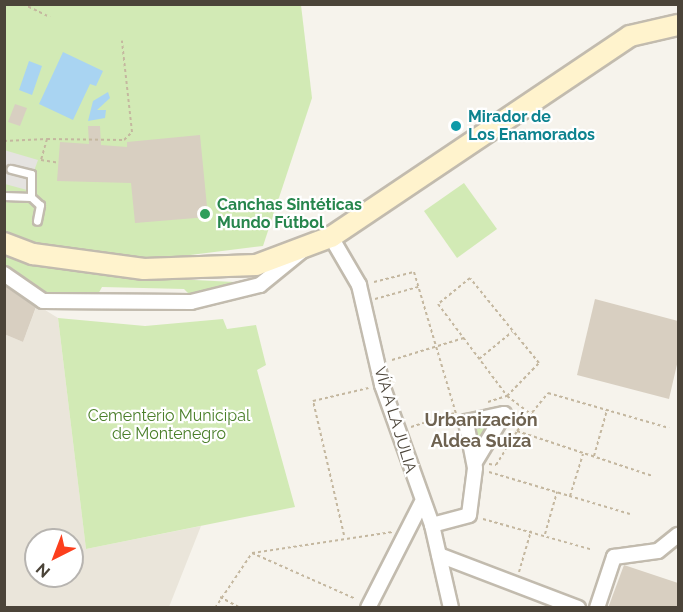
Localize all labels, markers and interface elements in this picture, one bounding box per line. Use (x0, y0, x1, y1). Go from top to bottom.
place label: Mirador de Los Enamorados (468, 107, 595, 145)
marker: Mirador de Los Enamorados (449, 119, 463, 133)
place label: Canchas Sintéticas Mundo Fútbol (217, 195, 362, 233)
marker: Canchas Sintéticas Mundo Fútbol (198, 207, 212, 221)
street label: VÍA A LA JULIA (369, 363, 421, 477)
park label: Cementerio Municipal de Montenegro (88, 406, 250, 444)
district label: Urbanización Aldea Suiza (424, 410, 538, 452)
north arrow (24, 528, 84, 588)
text: N (32, 559, 54, 581)

